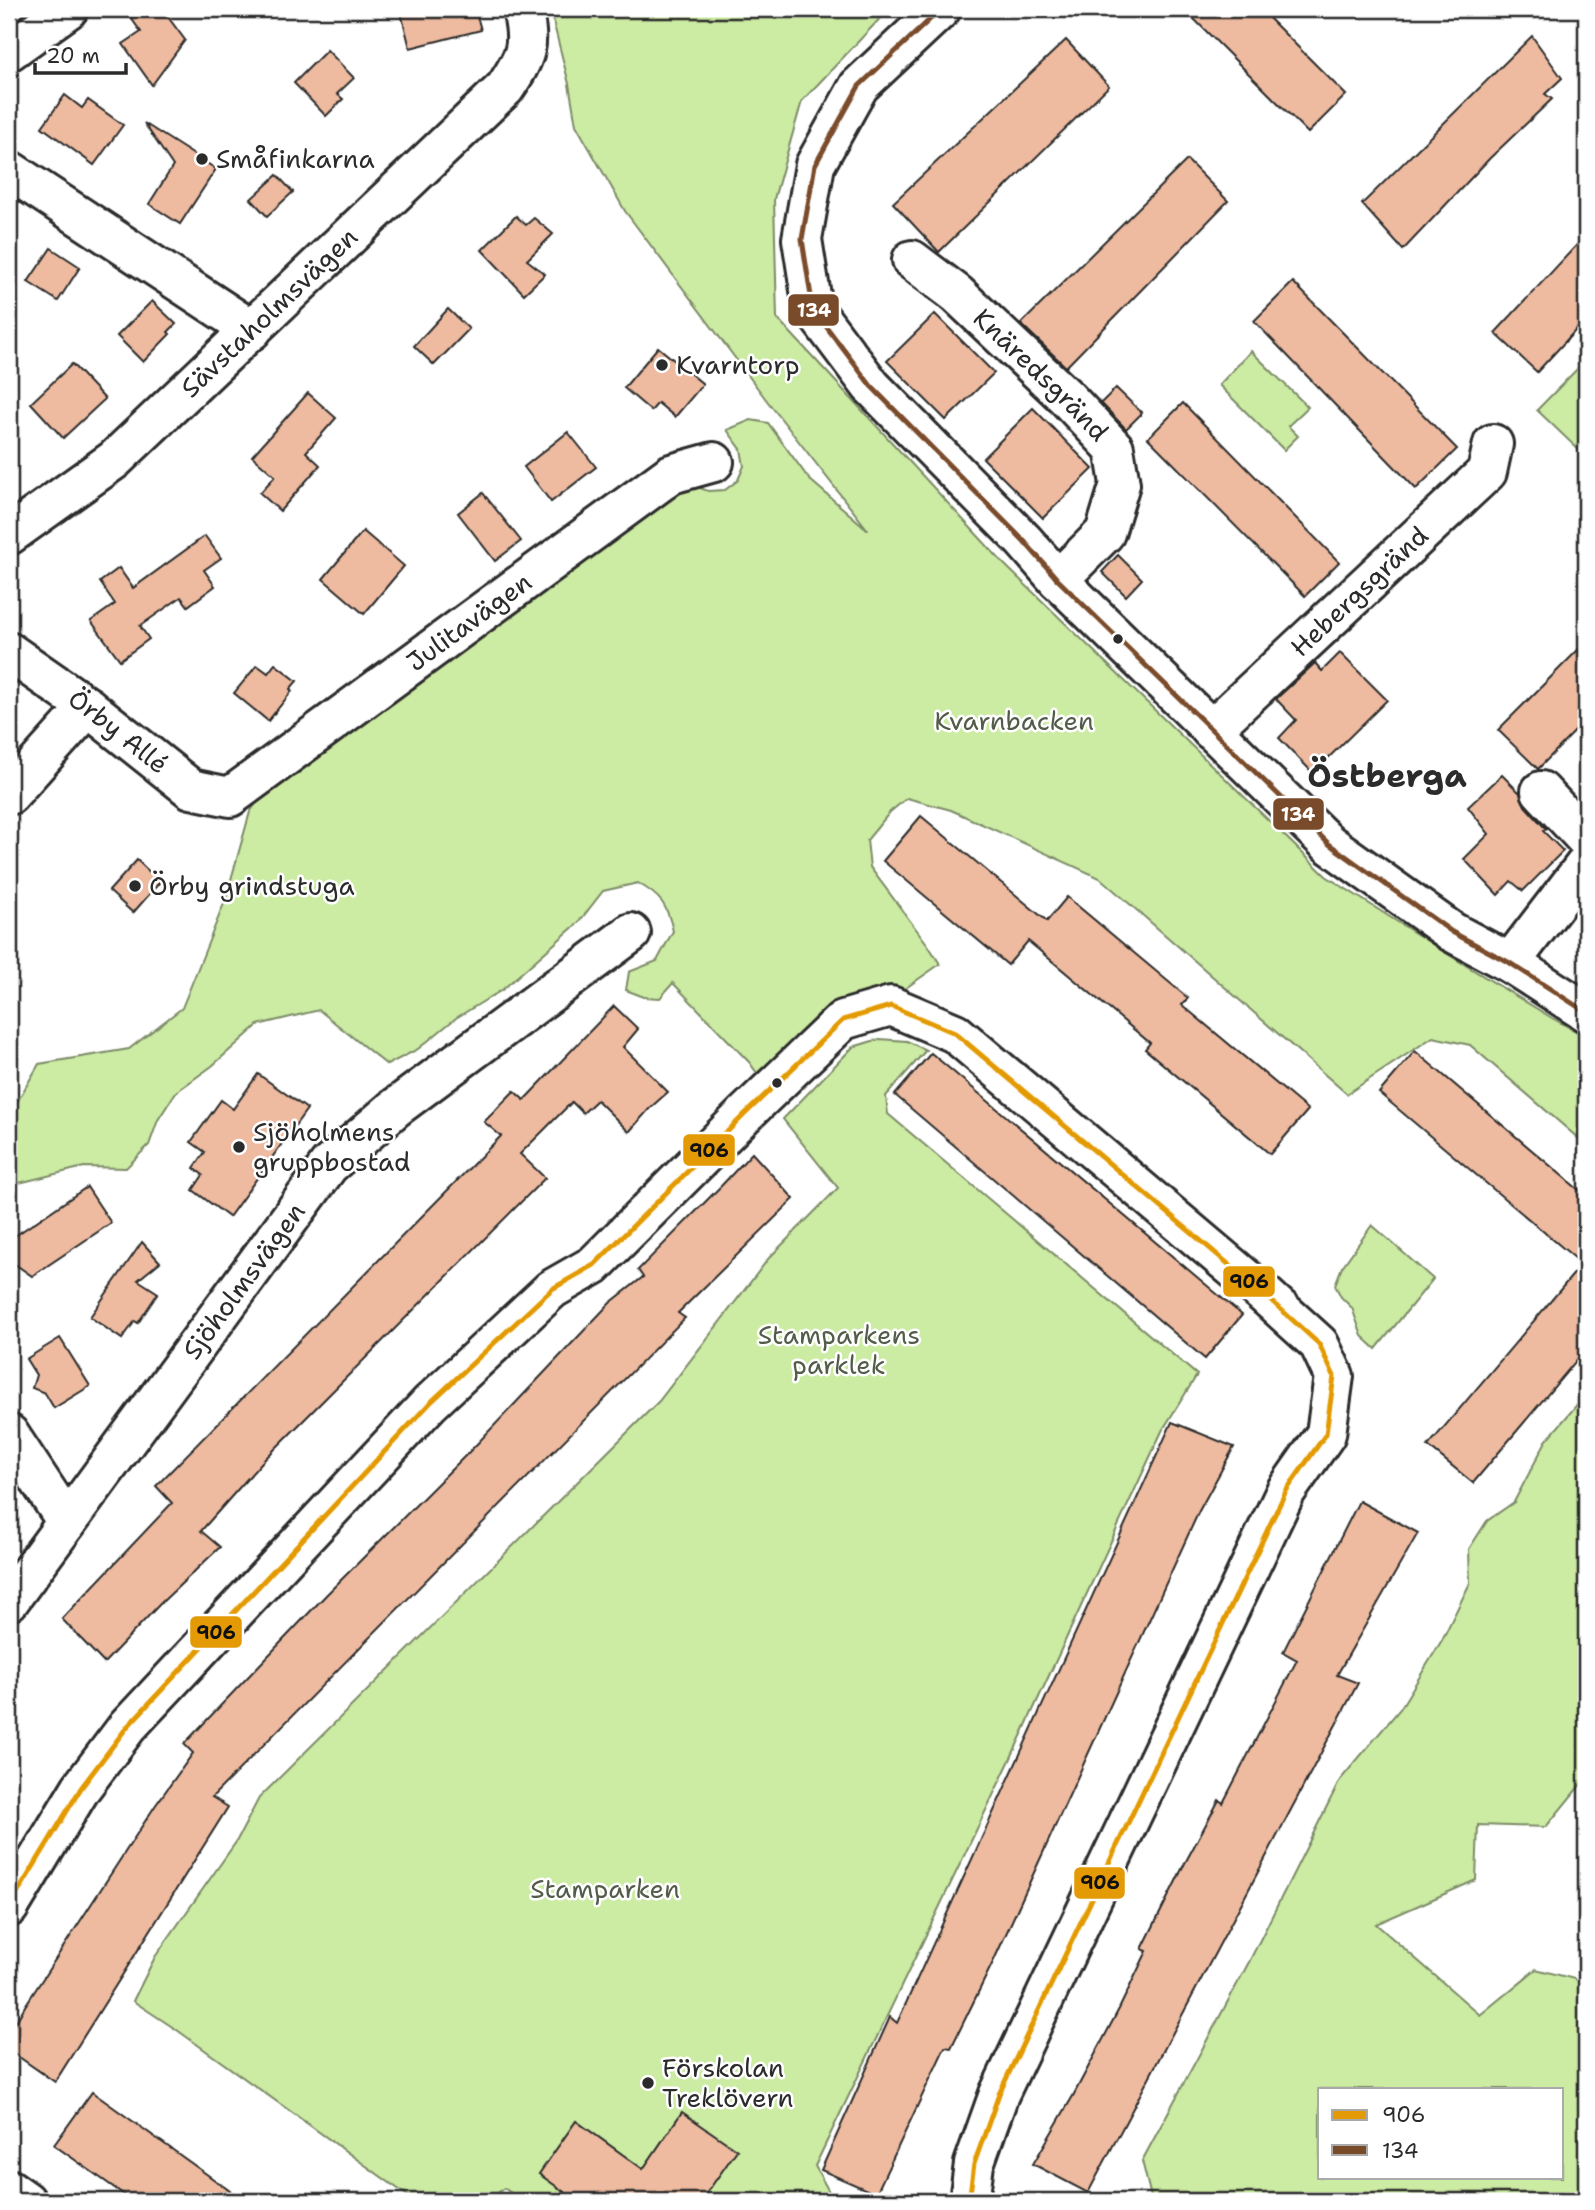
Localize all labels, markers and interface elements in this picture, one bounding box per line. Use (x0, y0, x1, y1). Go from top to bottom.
scale bar (35, 32, 126, 76)
text: 20 m (46, 42, 100, 70)
place label: Småfinkarna (216, 141, 375, 176)
marker: Småfinkarna (194, 151, 210, 167)
street label: Sävstaholmsvägen (173, 220, 365, 405)
line badge: 134 (787, 293, 840, 327)
text: 134 (797, 298, 832, 323)
street label: Knäredsgränd (966, 300, 1117, 449)
place label: Kvarntorp (676, 347, 800, 382)
marker: Kvarntorp (654, 357, 670, 373)
street label: Hebergsgränd (1282, 518, 1435, 664)
street label: Julitavägen (399, 564, 538, 679)
unlabelled marker (1111, 632, 1125, 646)
street label: Örby Allé (62, 681, 176, 781)
park label: Kvarnbacken (934, 703, 1094, 738)
district label: Östberga (1307, 753, 1467, 798)
line badge: 134 (1272, 797, 1325, 831)
text: 134 (1281, 802, 1316, 827)
place label: Örby grindstuga (149, 868, 355, 903)
marker: Örby grindstuga (127, 878, 143, 894)
unlabelled marker (770, 1076, 784, 1090)
place label: Sjöholmens gruppbostad (253, 1114, 411, 1179)
line badge: 906 (682, 1133, 736, 1167)
text: 906 (689, 1138, 729, 1163)
marker: Sjöholmens gruppbostad (231, 1139, 247, 1155)
street label: Sjöholmsvägen (174, 1195, 313, 1366)
line badge: 906 (1222, 1265, 1276, 1298)
text: 906 (1229, 1269, 1269, 1294)
park label: Stamparkens parklek (758, 1317, 920, 1382)
line badge: 906 (189, 1615, 243, 1649)
text: 906 (196, 1620, 236, 1645)
line badge: 906 (1073, 1866, 1126, 1900)
text: 906 (1080, 1870, 1120, 1895)
park label: Stamparken (530, 1871, 680, 1906)
place label: Förskolan Treklövern (662, 2050, 793, 2115)
marker: Förskolan Treklövern (640, 2075, 656, 2091)
legend (1318, 2088, 1564, 2178)
text: 906 (1382, 2101, 1425, 2129)
text: 134 (1382, 2137, 1418, 2165)

